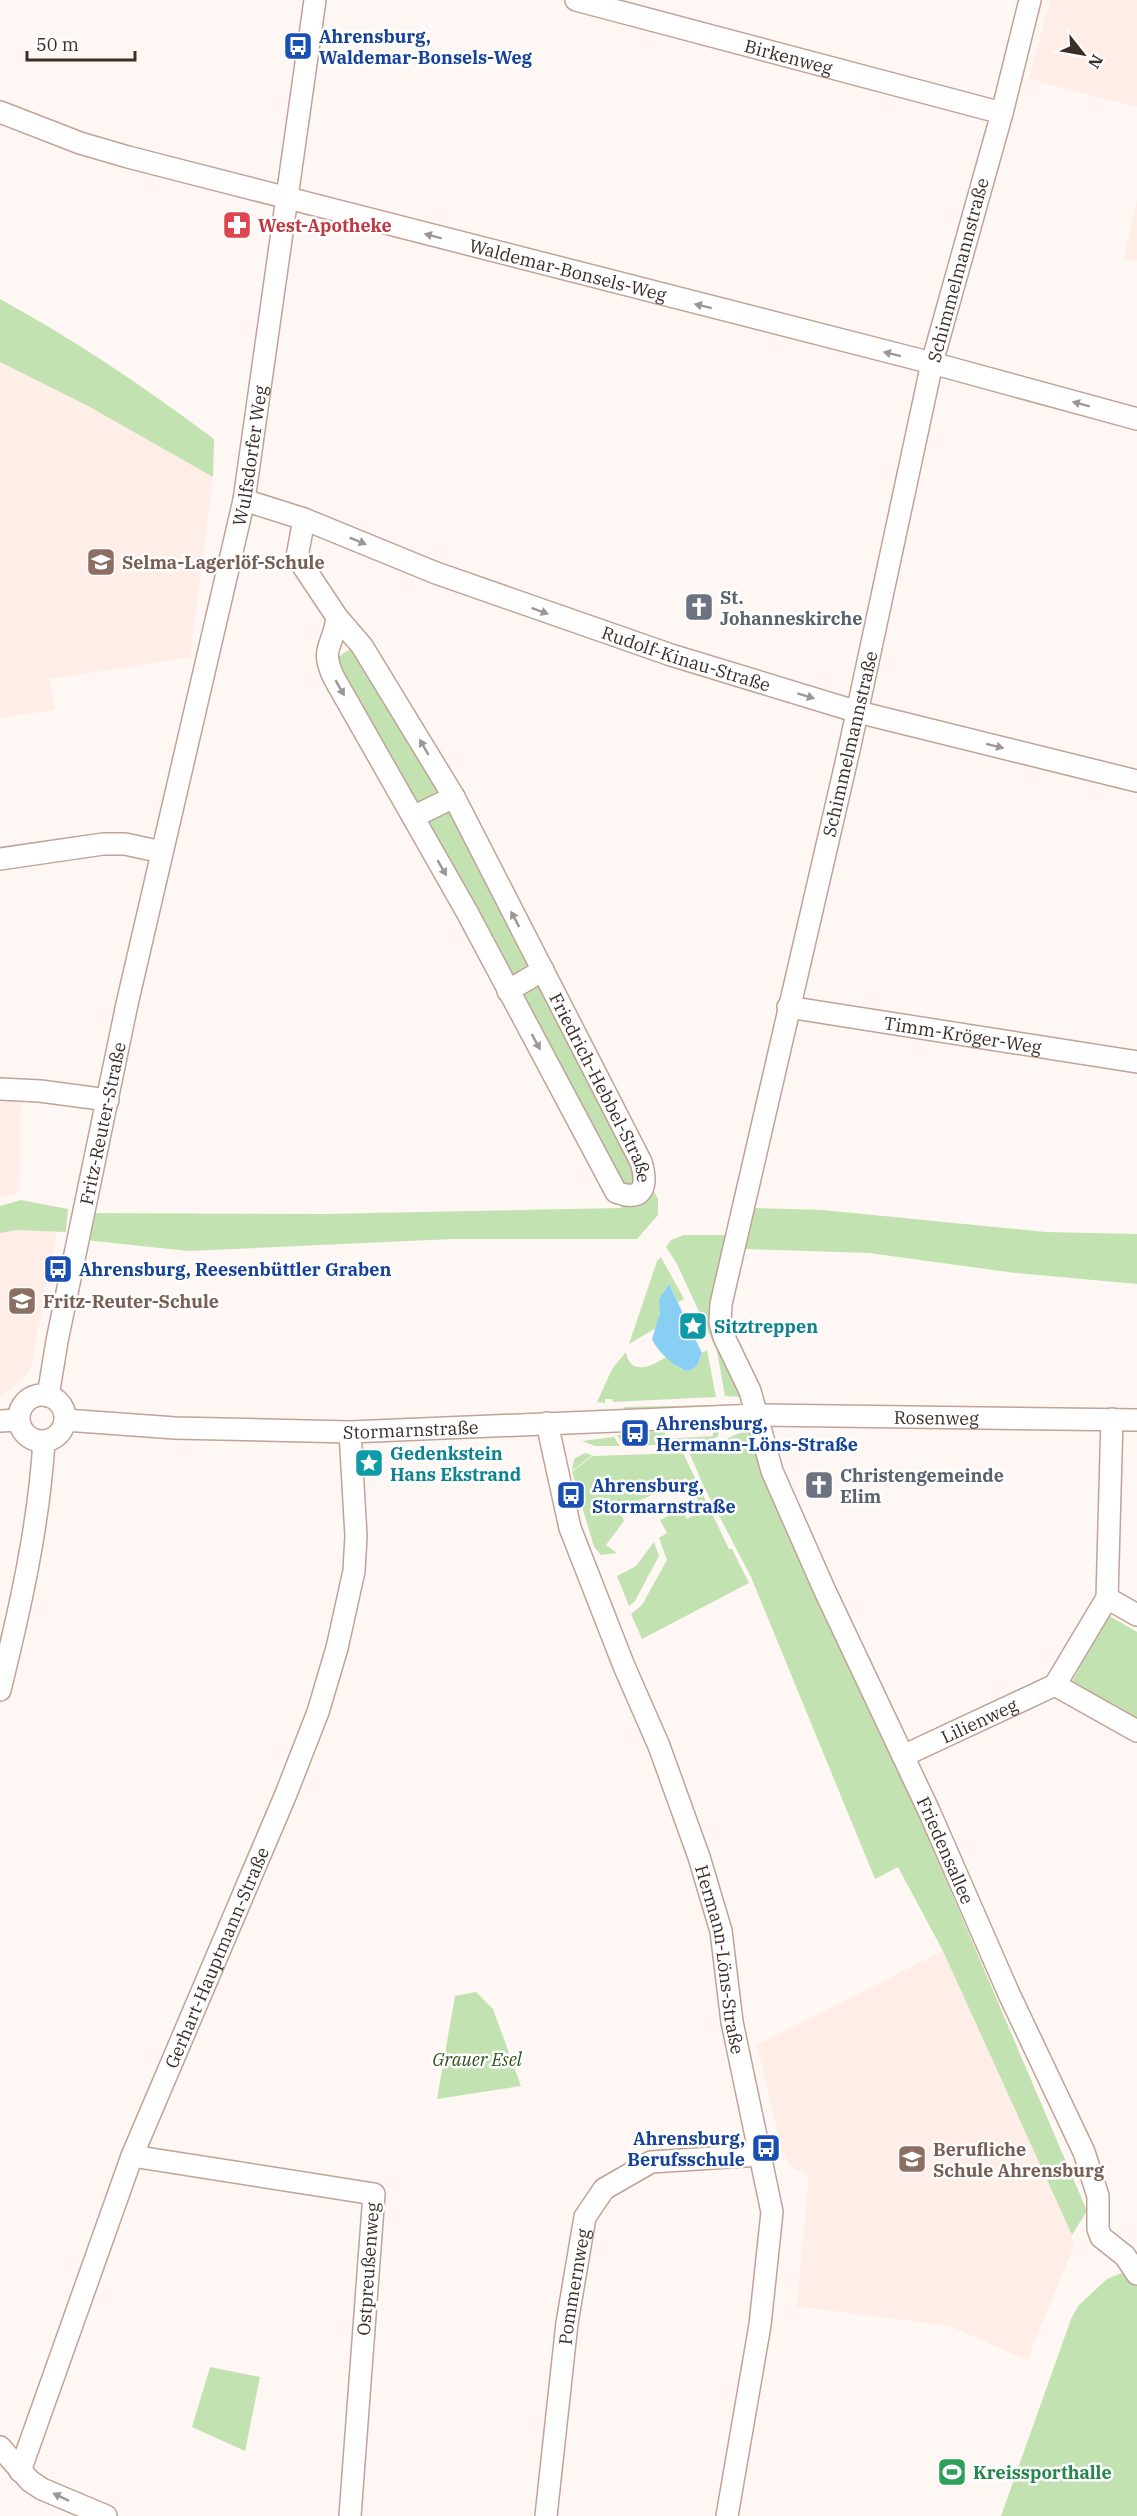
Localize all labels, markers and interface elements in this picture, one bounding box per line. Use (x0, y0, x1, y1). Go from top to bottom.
scale bar (27, 24, 135, 62)
north arrow (1053, 24, 1113, 84)
place label: Ahrensburg, Waldemar-Bonsels-Weg (319, 25, 533, 69)
bus stop icon: Ahrensburg, Waldemar-Bonsels-Weg (282, 30, 314, 62)
text: 50 m (36, 33, 79, 56)
street label: Birkenweg (742, 34, 835, 79)
text: N (1084, 51, 1108, 72)
street label: Schimmelmannstraße (922, 175, 994, 365)
pharmacy icon: West-Apotheke (221, 209, 253, 241)
place label: West-Apotheke (258, 214, 392, 237)
one-way arrow (424, 231, 442, 241)
street label: Waldemar-Bonsels-Weg (467, 233, 669, 306)
one-way arrow (694, 301, 712, 311)
one-way arrow (883, 348, 901, 358)
street label: Wulfsdorfer Weg (227, 384, 272, 528)
one-way arrow (1071, 399, 1089, 408)
one-way arrow (350, 537, 368, 547)
school or university icon: Selma-Lagerlöf-Schule (85, 546, 117, 578)
place label: Selma-Lagerlöf-Schule (122, 551, 325, 574)
place label: St. Johanneskirche (720, 586, 862, 630)
church icon: St. Johanneskirche (683, 591, 715, 623)
one-way arrow (532, 607, 550, 617)
street label: Rudolf-Kinau-Straße (599, 620, 773, 696)
street label: Schimmelmannstraße (817, 649, 883, 839)
one-way arrow (335, 680, 346, 696)
one-way arrow (797, 692, 815, 701)
one-way arrow (419, 739, 430, 755)
one-way arrow (985, 742, 1004, 752)
one-way arrow (437, 860, 447, 877)
one-way arrow (510, 910, 520, 927)
street label: Friedrich-Hebbel-Straße (545, 989, 656, 1183)
street label: Timm-Kröger-Weg (882, 1011, 1044, 1058)
one-way arrow (531, 1034, 541, 1051)
street label: Fritz-Reuter-Straße (74, 1040, 130, 1207)
bus stop icon: Ahrensburg, Reesenbüttler Graben (42, 1253, 74, 1285)
place label: Ahrensburg, Reesenbüttler Graben (79, 1258, 392, 1281)
school or university icon: Fritz-Reuter-Schule (6, 1285, 38, 1317)
place label: Fritz-Reuter-Schule (43, 1290, 219, 1313)
place icon: Sitztreppen (677, 1310, 709, 1342)
place label: Sitztreppen (714, 1315, 818, 1338)
street label: Rosenweg (894, 1405, 979, 1429)
place label: Ahrensburg, Hermann-Löns-Straße (656, 1412, 858, 1456)
street label: Stormarnstraße (343, 1415, 479, 1444)
bus stop icon: Ahrensburg, Hermann-Löns-Straße (619, 1417, 651, 1449)
place label: Gedenkstein Hans Ekstrand (390, 1442, 521, 1486)
place icon: Gedenkstein Hans Ekstrand (353, 1447, 385, 1479)
place label: Christengemeinde Elim (840, 1464, 1004, 1508)
church icon: Christengemeinde Elim (803, 1469, 835, 1501)
place label: Ahrensburg, Stormarnstraße (592, 1474, 736, 1518)
bus stop icon: Ahrensburg, Stormarnstraße (555, 1479, 587, 1511)
street label: Lilienweg (937, 1693, 1021, 1748)
street label: Friedensallee (912, 1793, 980, 1907)
street label: Gerhart-Hauptmann-Straße (159, 1843, 274, 2072)
street label: Hermann-Löns-Straße (690, 1862, 750, 2056)
park label: Grauer Esel (432, 2048, 523, 2071)
place label: Ahrensburg, Berufsschule (627, 2127, 745, 2171)
bus stop icon: Ahrensburg, Berufsschule (750, 2132, 782, 2164)
place label: Berufliche Schule Ahrensburg (933, 2138, 1105, 2182)
school or university icon: Berufliche Schule Ahrensburg (896, 2143, 928, 2175)
street label: Ostpreußenweg (352, 2201, 384, 2336)
street label: Pommernweg (553, 2227, 594, 2346)
sports icon: Kreissporthalle (936, 2456, 968, 2488)
place label: Kreissporthalle (973, 2461, 1112, 2484)
one-way arrow (52, 2493, 69, 2502)

